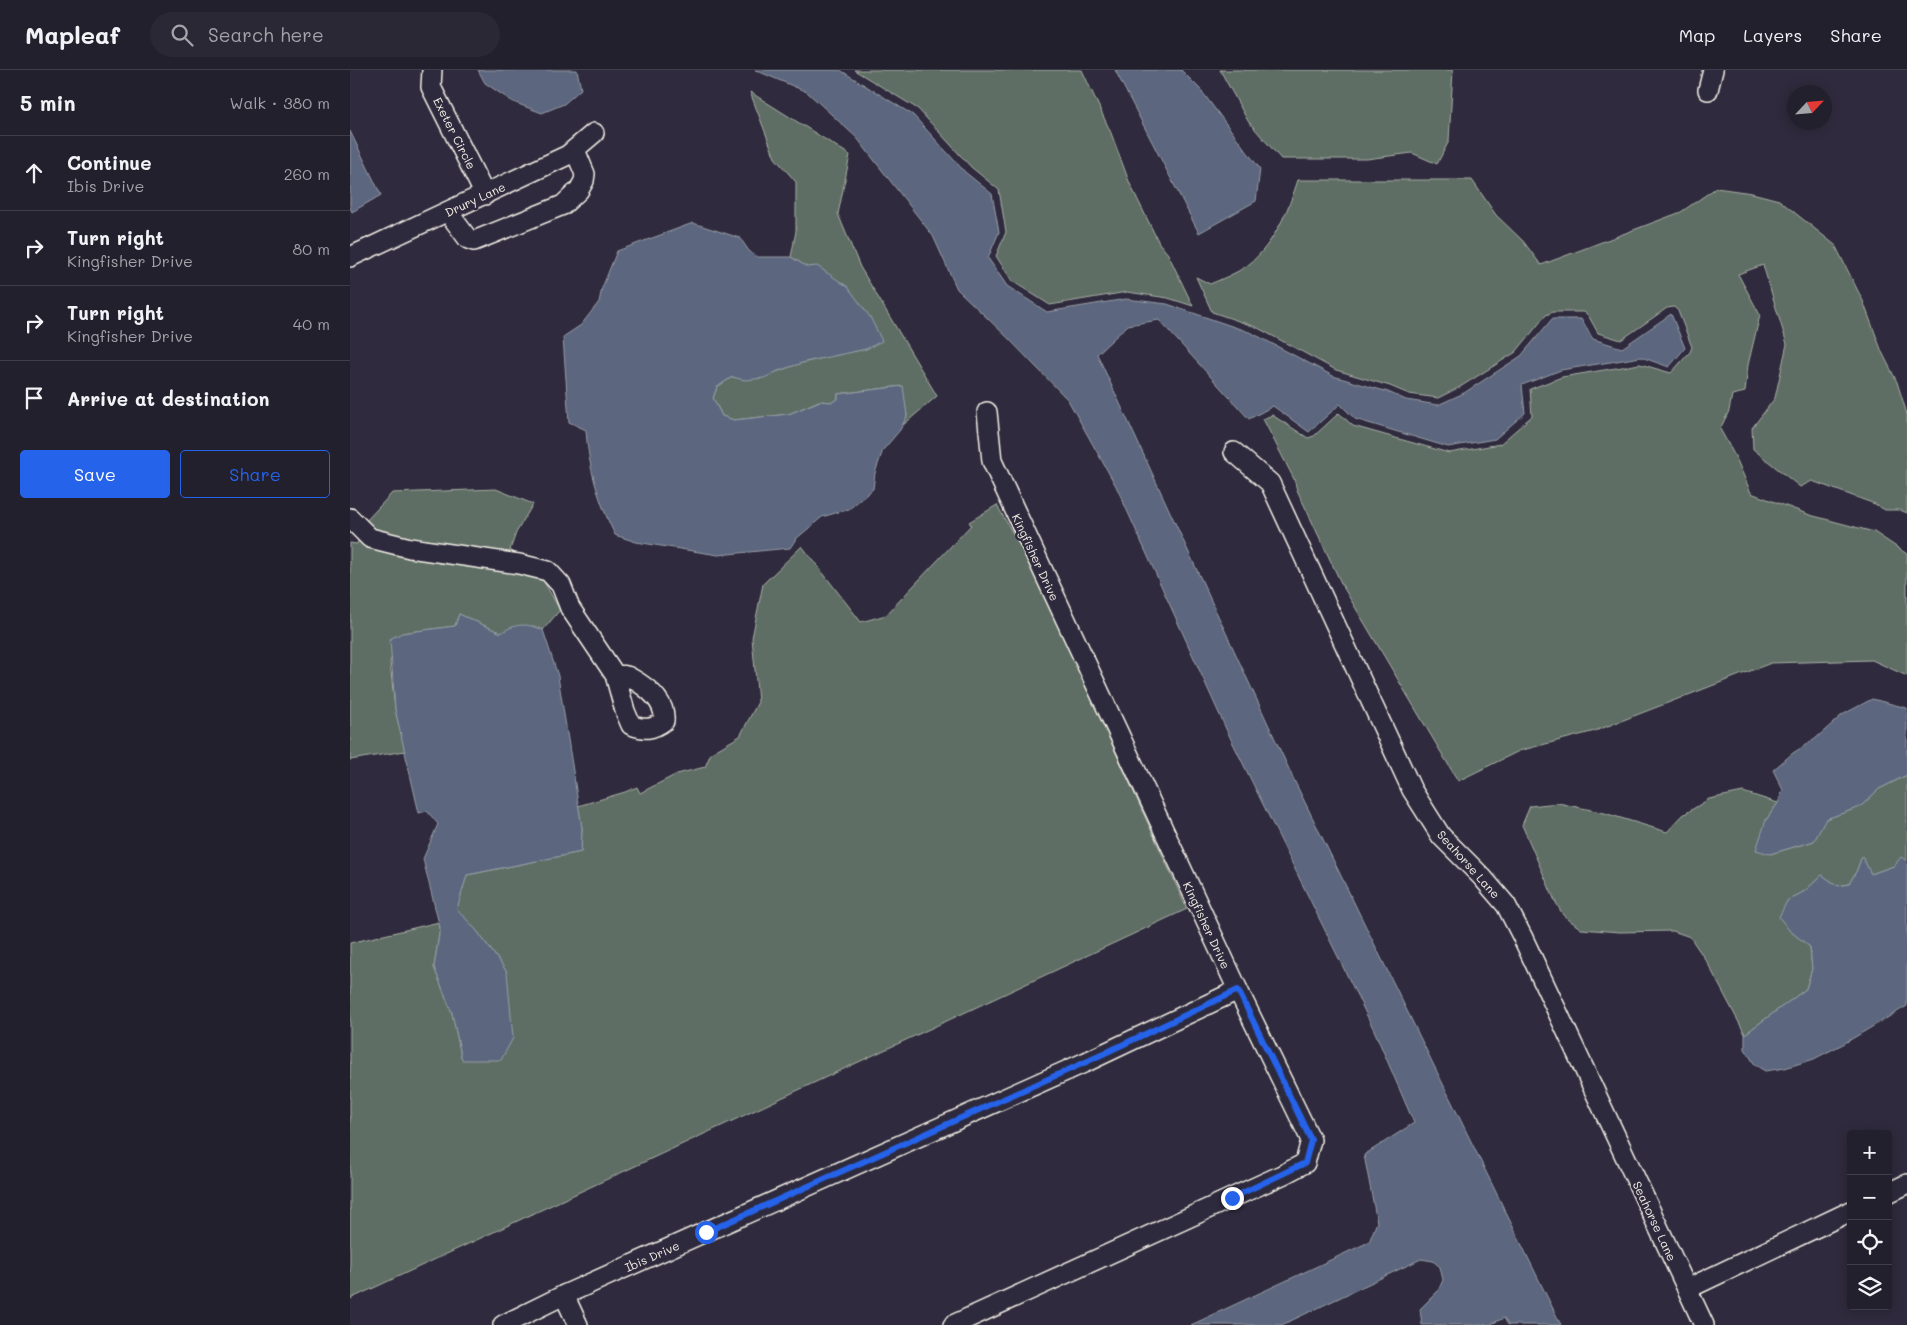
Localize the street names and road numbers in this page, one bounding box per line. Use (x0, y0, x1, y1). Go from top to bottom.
street label: Exeter Circle (430, 94, 480, 172)
street label: Drury Lane (442, 178, 508, 220)
street label: Kingfisher Drive (1009, 511, 1063, 603)
street label: Seahorse Lane (1434, 826, 1504, 902)
street label: Kingfisher Drive (1180, 879, 1234, 971)
street label: Seahorse Lane (1629, 1178, 1681, 1264)
street label: Ibis Drive (622, 1237, 682, 1275)

